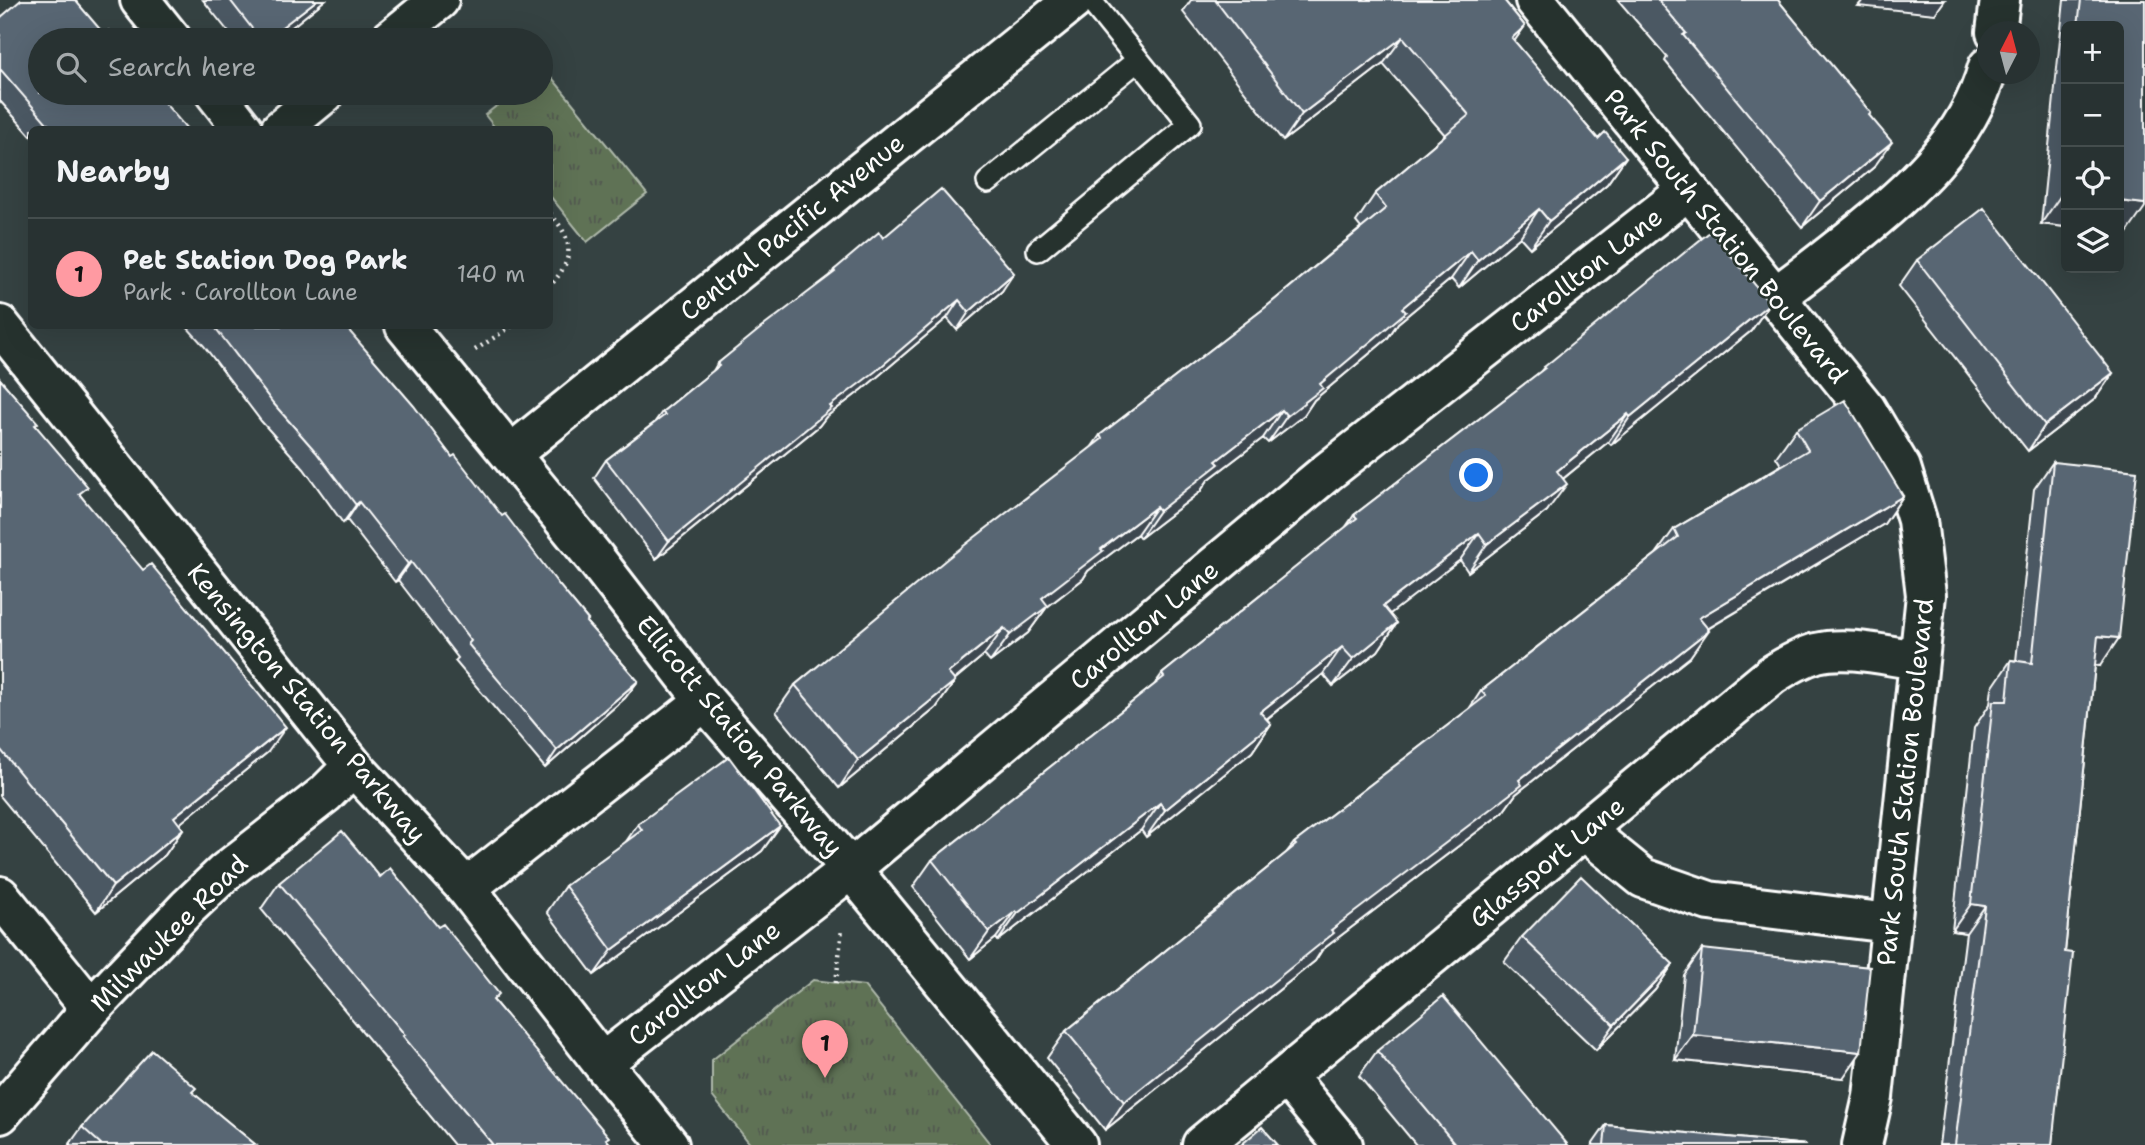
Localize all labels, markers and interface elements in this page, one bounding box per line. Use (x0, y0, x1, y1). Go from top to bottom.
north arrow (1977, 21, 2040, 84)
map controls (2061, 21, 2124, 273)
button: + (2061, 21, 2124, 84)
search box (28, 28, 553, 105)
icon: search (52, 48, 90, 86)
text: Search here (108, 49, 257, 84)
street label: Park South Station Boulevard (1597, 81, 1856, 390)
button: − (2061, 84, 2124, 147)
street label: Central Pacific Avenue (672, 125, 911, 328)
button: locate (2061, 147, 2124, 210)
text: Nearby (56, 151, 171, 192)
street label: Carollton Lane (1502, 199, 1669, 340)
button: layers (2061, 210, 2124, 273)
text: Pet Station Dog Park (123, 242, 408, 277)
text: 1 (74, 259, 84, 289)
text: 140 m (457, 259, 525, 289)
text: Park · Carollton Lane (123, 277, 358, 307)
your location (1459, 458, 1493, 492)
street label: Carollton Lane (1062, 552, 1226, 697)
street label: Kensington Station Parkway (180, 555, 435, 850)
street label: Park South Station Boulevard (1868, 596, 1941, 968)
street label: Ellicott Station Parkway (629, 608, 852, 864)
street label: Glassport Lane (1462, 788, 1632, 935)
street label: Milwaukee Road (82, 846, 255, 1019)
street label: Carollton Lane (620, 912, 787, 1053)
pin: 1 (802, 1020, 848, 1078)

